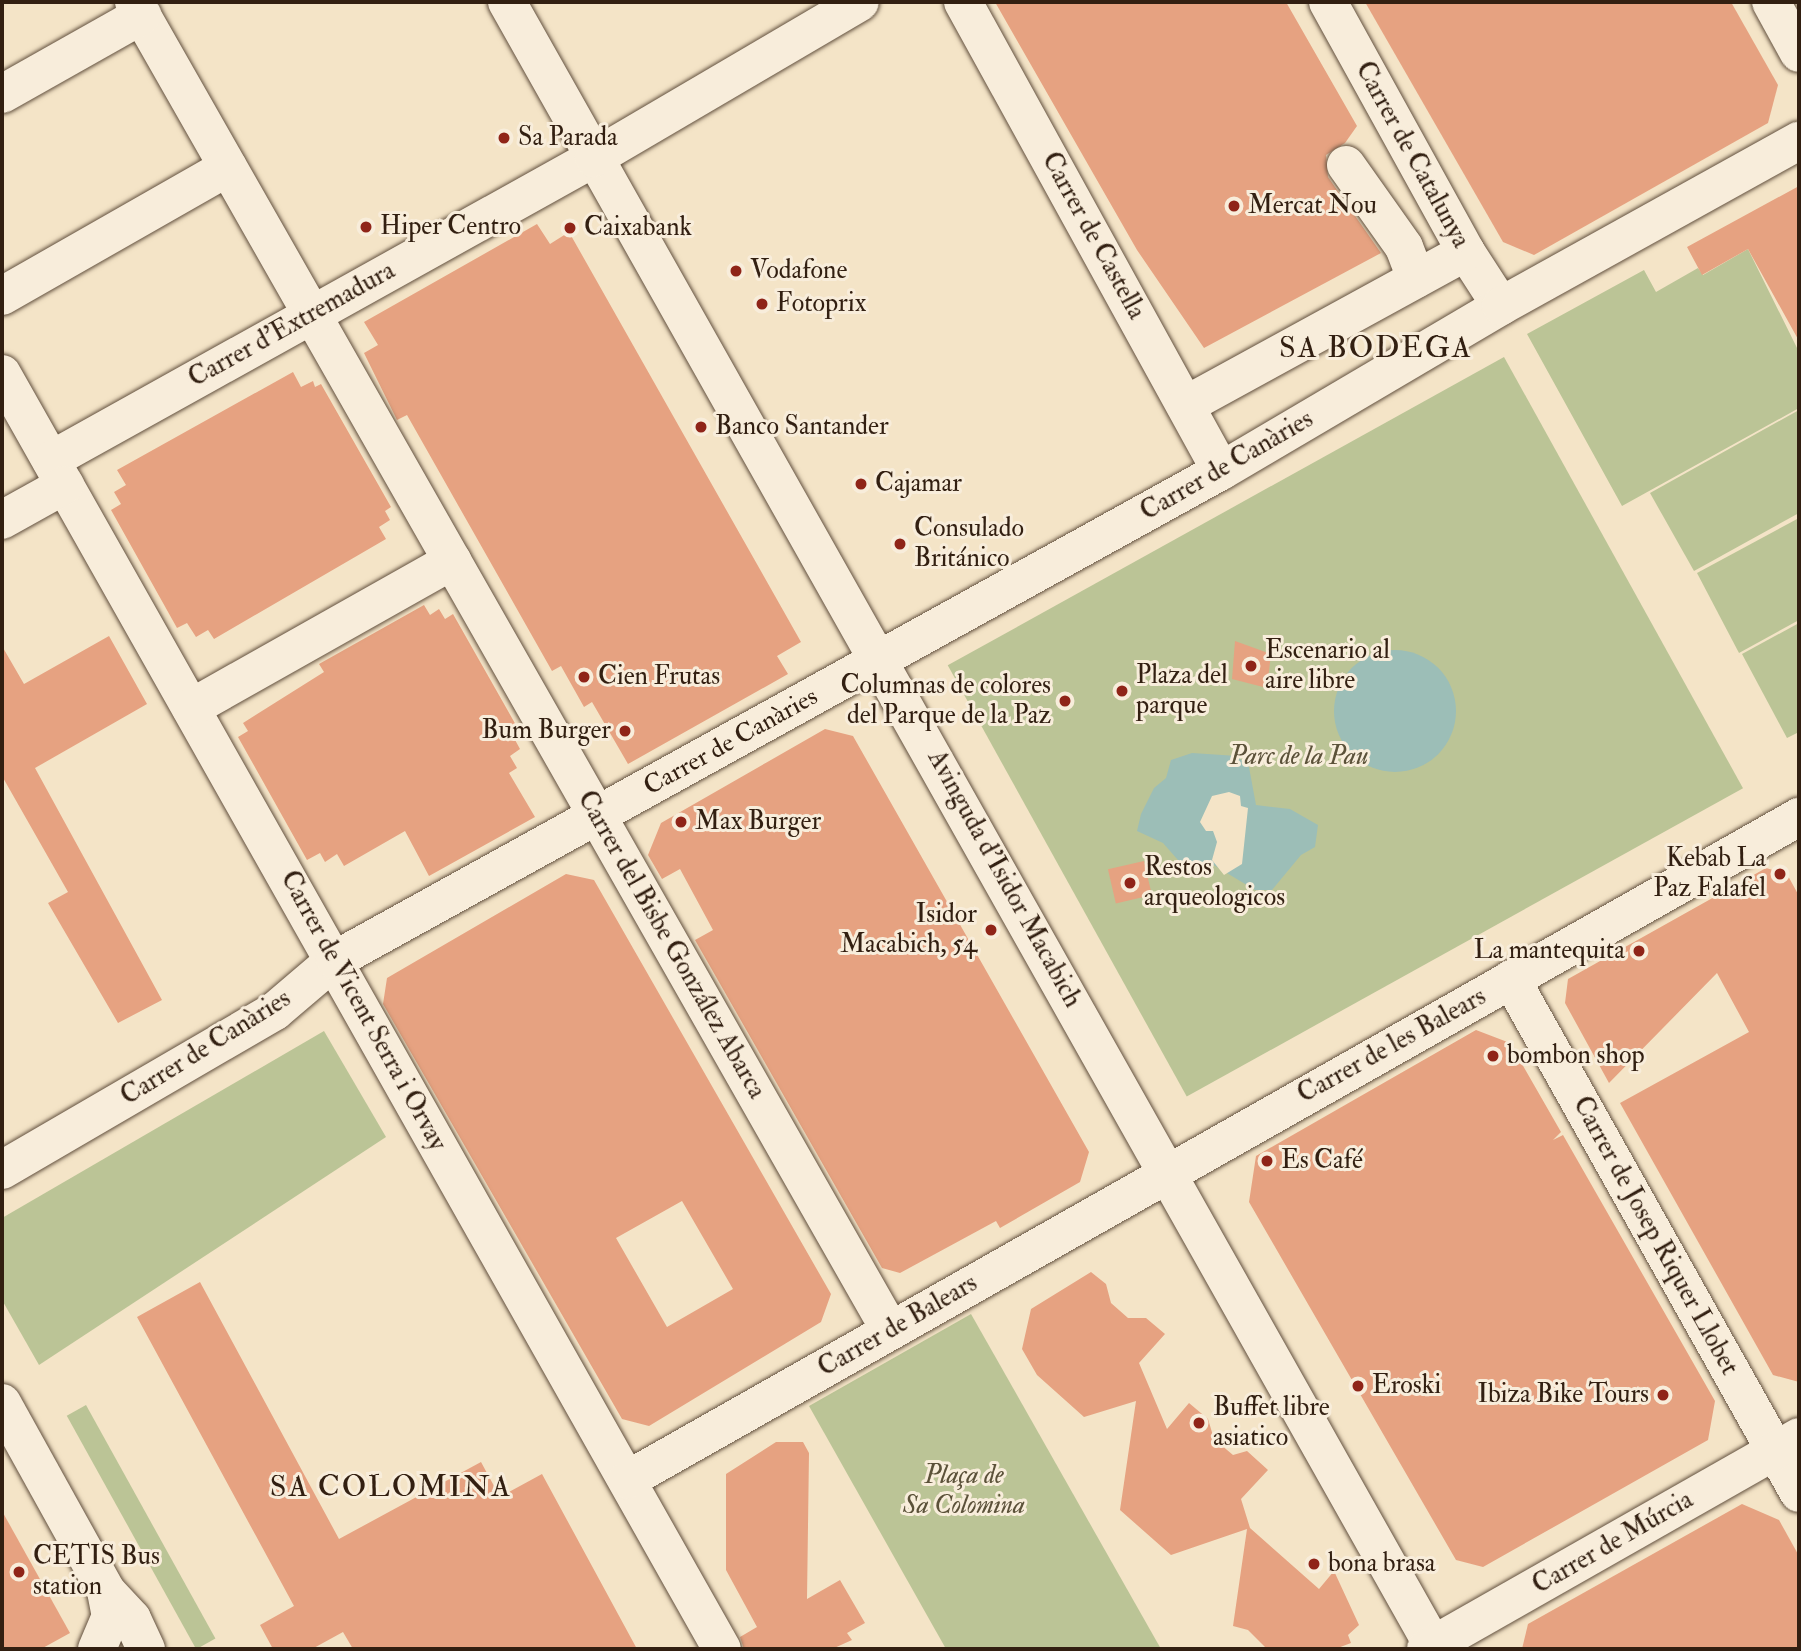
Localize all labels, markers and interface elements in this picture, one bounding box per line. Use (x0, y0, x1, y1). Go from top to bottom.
street label: Carrer de Catalunya (1348, 56, 1476, 254)
place label: Sa Parada (518, 122, 618, 154)
marker: Sa Parada (496, 130, 512, 146)
street label: Carrer de Castella (1034, 147, 1152, 325)
place label: Mercat Nou (1248, 190, 1377, 222)
marker: Mercat Nou (1226, 198, 1242, 214)
place label: Hiper Centro (380, 211, 521, 243)
place label: Caixabank (584, 212, 692, 244)
marker: Hiper Centro (358, 219, 374, 235)
marker: Caixabank (562, 220, 578, 236)
street label: Carrer d'Extremadura (183, 255, 401, 395)
place label: Vodafone (750, 255, 847, 287)
marker: Vodafone (728, 263, 744, 279)
place label: Fotoprix (776, 288, 866, 320)
marker: Fotoprix (754, 296, 770, 312)
district label: SA BODEGA (1280, 330, 1472, 366)
street label: Carrer de Canàries (1135, 404, 1319, 528)
place label: Banco Santander (715, 411, 889, 443)
marker: Banco Santander (693, 419, 709, 435)
place label: Cajamar (875, 468, 962, 500)
marker: Cajamar (853, 476, 869, 492)
place label: Consulado Británico (914, 513, 1024, 574)
marker: Consulado Británico (892, 536, 908, 552)
place label: Escenario al aire libre (1265, 635, 1390, 696)
marker: Escenario al aire libre (1243, 658, 1259, 674)
place label: Plaza del parque (1136, 660, 1228, 722)
place label: Cien Frutas (598, 661, 720, 693)
marker: Cien Frutas (576, 669, 592, 685)
place label: Columnas de colores del Parque de la Paz (841, 670, 1051, 732)
street label: Carrer de Canàries (639, 681, 823, 803)
marker: Plaza del parque (1114, 683, 1130, 699)
marker: Columnas de colores del Parque de la Paz (1057, 693, 1073, 709)
place label: Bum Burger (481, 715, 611, 747)
marker: Bum Burger (617, 723, 633, 739)
park label: Parc de la Pau (1230, 741, 1368, 773)
street label: Avinguda d'Isidor Macabich (920, 745, 1088, 1013)
street label: Carrer del Bisbe González Abarca (570, 786, 772, 1104)
place label: Max Burger (695, 806, 821, 838)
marker: Max Burger (673, 814, 689, 830)
place label: Kebab La Paz Falafel (1653, 843, 1766, 904)
place label: Restos arqueologicos (1144, 852, 1285, 914)
street label: Carrer de Vicent Serra i Orvay (273, 866, 453, 1156)
marker: Kebab La Paz Falafel (1772, 866, 1788, 882)
marker: Restos arqueologicos (1122, 875, 1138, 891)
place label: Isidor Macabich, 54 (840, 899, 977, 960)
marker: Isidor Macabich, 54 (983, 922, 999, 938)
place label: La mantequita (1474, 935, 1625, 967)
marker: La mantequita (1631, 943, 1647, 959)
street label: Carrer de les Balears (1292, 981, 1492, 1111)
street label: Carrer de Canàries (115, 983, 297, 1113)
place label: bombon shop (1507, 1040, 1645, 1072)
marker: bombon shop (1485, 1048, 1501, 1064)
street label: Carrer de Josep Riquer Llobet (1565, 1091, 1745, 1381)
place label: Es Café (1281, 1145, 1363, 1177)
marker: Es Café (1259, 1153, 1275, 1169)
street label: Carrer de Balears (813, 1268, 983, 1384)
place label: Eroski (1372, 1370, 1441, 1402)
marker: Eroski (1350, 1378, 1366, 1394)
place label: Ibiza Bike Tours (1477, 1379, 1649, 1411)
marker: Ibiza Bike Tours (1655, 1387, 1671, 1403)
place label: Buffet libre asiatico (1213, 1392, 1330, 1454)
marker: Buffet libre asiatico (1191, 1415, 1207, 1431)
park label: Plaça de Sa Colomina (903, 1460, 1025, 1522)
district label: SA COLOMINA (271, 1469, 511, 1505)
street label: Carrer de Múrcia (1527, 1485, 1699, 1601)
place label: CETIS Bus station (33, 1541, 160, 1602)
place label: bona brasa (1328, 1548, 1435, 1580)
marker: bona brasa (1306, 1556, 1322, 1572)
marker: CETIS Bus station (11, 1564, 27, 1580)

